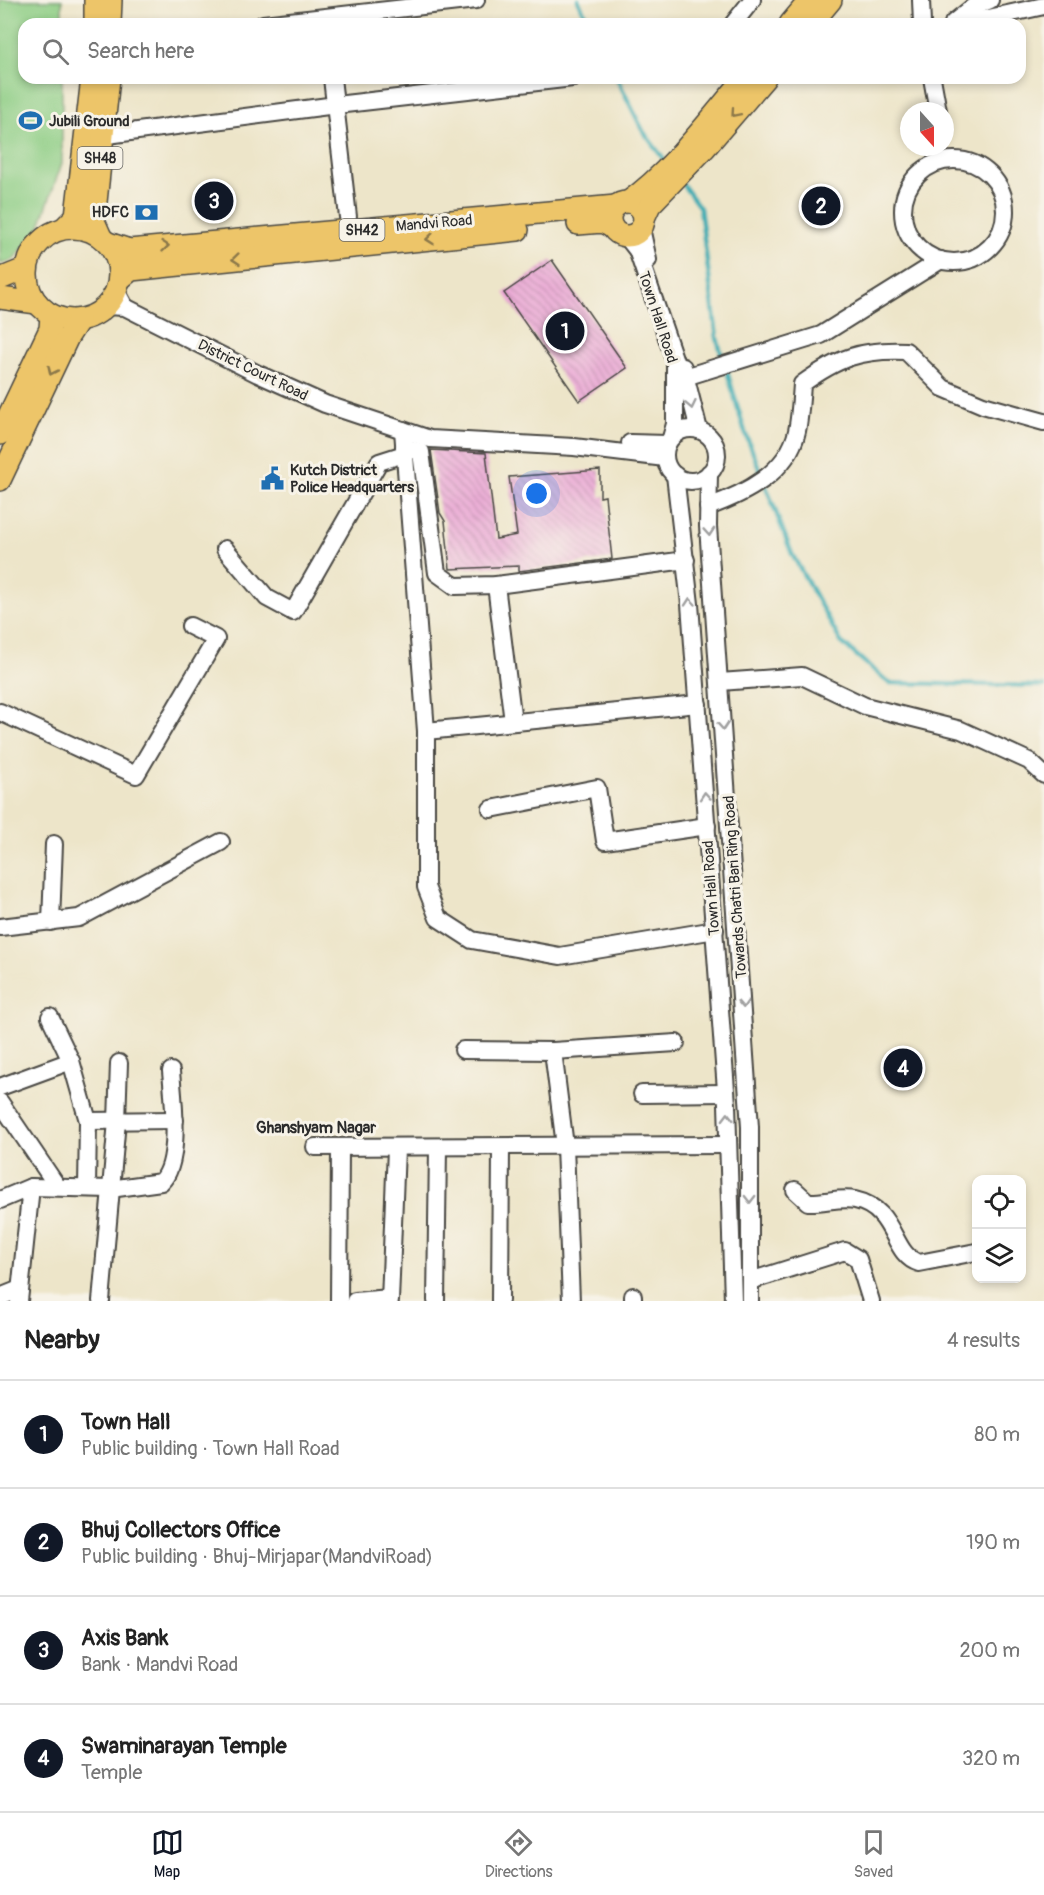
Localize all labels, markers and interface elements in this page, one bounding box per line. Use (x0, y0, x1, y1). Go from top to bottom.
search box (18, 18, 1026, 84)
icon: search (39, 35, 72, 68)
text: Search here (87, 37, 194, 65)
north arrow (900, 102, 954, 156)
one-way arrow (731, 106, 742, 117)
sports icon: Jubili Ground (18, 108, 44, 134)
place label: Jubili Ground (49, 112, 130, 131)
road number: SH48 (78, 147, 122, 169)
pin: 3 (194, 178, 234, 224)
pin: 2 (802, 184, 840, 228)
bank icon: HDFC (134, 199, 160, 225)
place label: HDFC (92, 203, 129, 222)
street label: Mandvi Road (395, 211, 473, 236)
road number: SH42 (340, 219, 385, 241)
one-way arrow (426, 233, 435, 245)
one-way arrow (161, 240, 170, 253)
one-way arrow (232, 252, 241, 265)
street label: Town Hall Road (634, 269, 681, 365)
pin: 1 (546, 308, 584, 354)
street label: District Court Road (195, 336, 311, 405)
one-way arrow (47, 365, 59, 376)
one-way arrow (684, 400, 697, 410)
place label: Kutch District Police Headquarters (290, 461, 414, 497)
public building icon: Kutch District Police Headquarters (259, 466, 285, 492)
your location (522, 479, 551, 508)
one-way arrow (702, 527, 715, 536)
one-way arrow (684, 597, 697, 606)
one-way arrow (716, 722, 729, 731)
one-way arrow (698, 792, 711, 801)
street label: Towards Chatri Bari Ring Road (720, 795, 751, 979)
street label: Town Hall Road (699, 840, 724, 936)
one-way arrow (737, 1000, 750, 1009)
pin: 4 (884, 1046, 922, 1090)
one-way arrow (721, 1112, 734, 1121)
district label: Ghanshyam Nagar (256, 1118, 376, 1138)
map controls (972, 1175, 1026, 1283)
button: locate (972, 1175, 1026, 1229)
one-way arrow (744, 1195, 756, 1204)
button: layers (972, 1229, 1026, 1283)
text: Nearby (24, 1324, 100, 1356)
text: 4 results (947, 1328, 1020, 1353)
text: Town Hall (81, 1408, 171, 1436)
text: 1 (40, 1422, 47, 1447)
text: 80 m (974, 1422, 1020, 1447)
text: Public building · Town Hall Road (81, 1436, 340, 1461)
text: Bhuj Collectors Office (81, 1516, 280, 1544)
text: 2 (38, 1530, 49, 1555)
text: 190 m (966, 1530, 1020, 1555)
text: Public building · Bhuj-Mirjapar(MandviRoad) (81, 1544, 433, 1569)
text: Axis Bank (81, 1624, 168, 1652)
text: 3 (38, 1638, 49, 1663)
text: 200 m (959, 1638, 1020, 1663)
text: Bank · Mandvi Road (81, 1652, 238, 1677)
text: Swaminarayan Temple (81, 1732, 287, 1760)
text: 4 (38, 1746, 49, 1771)
text: 320 m (962, 1746, 1020, 1771)
text: Temple (81, 1760, 142, 1785)
tab: Map (151, 1826, 184, 1882)
tab: Directions (485, 1826, 553, 1882)
tab: Saved (854, 1826, 893, 1882)

